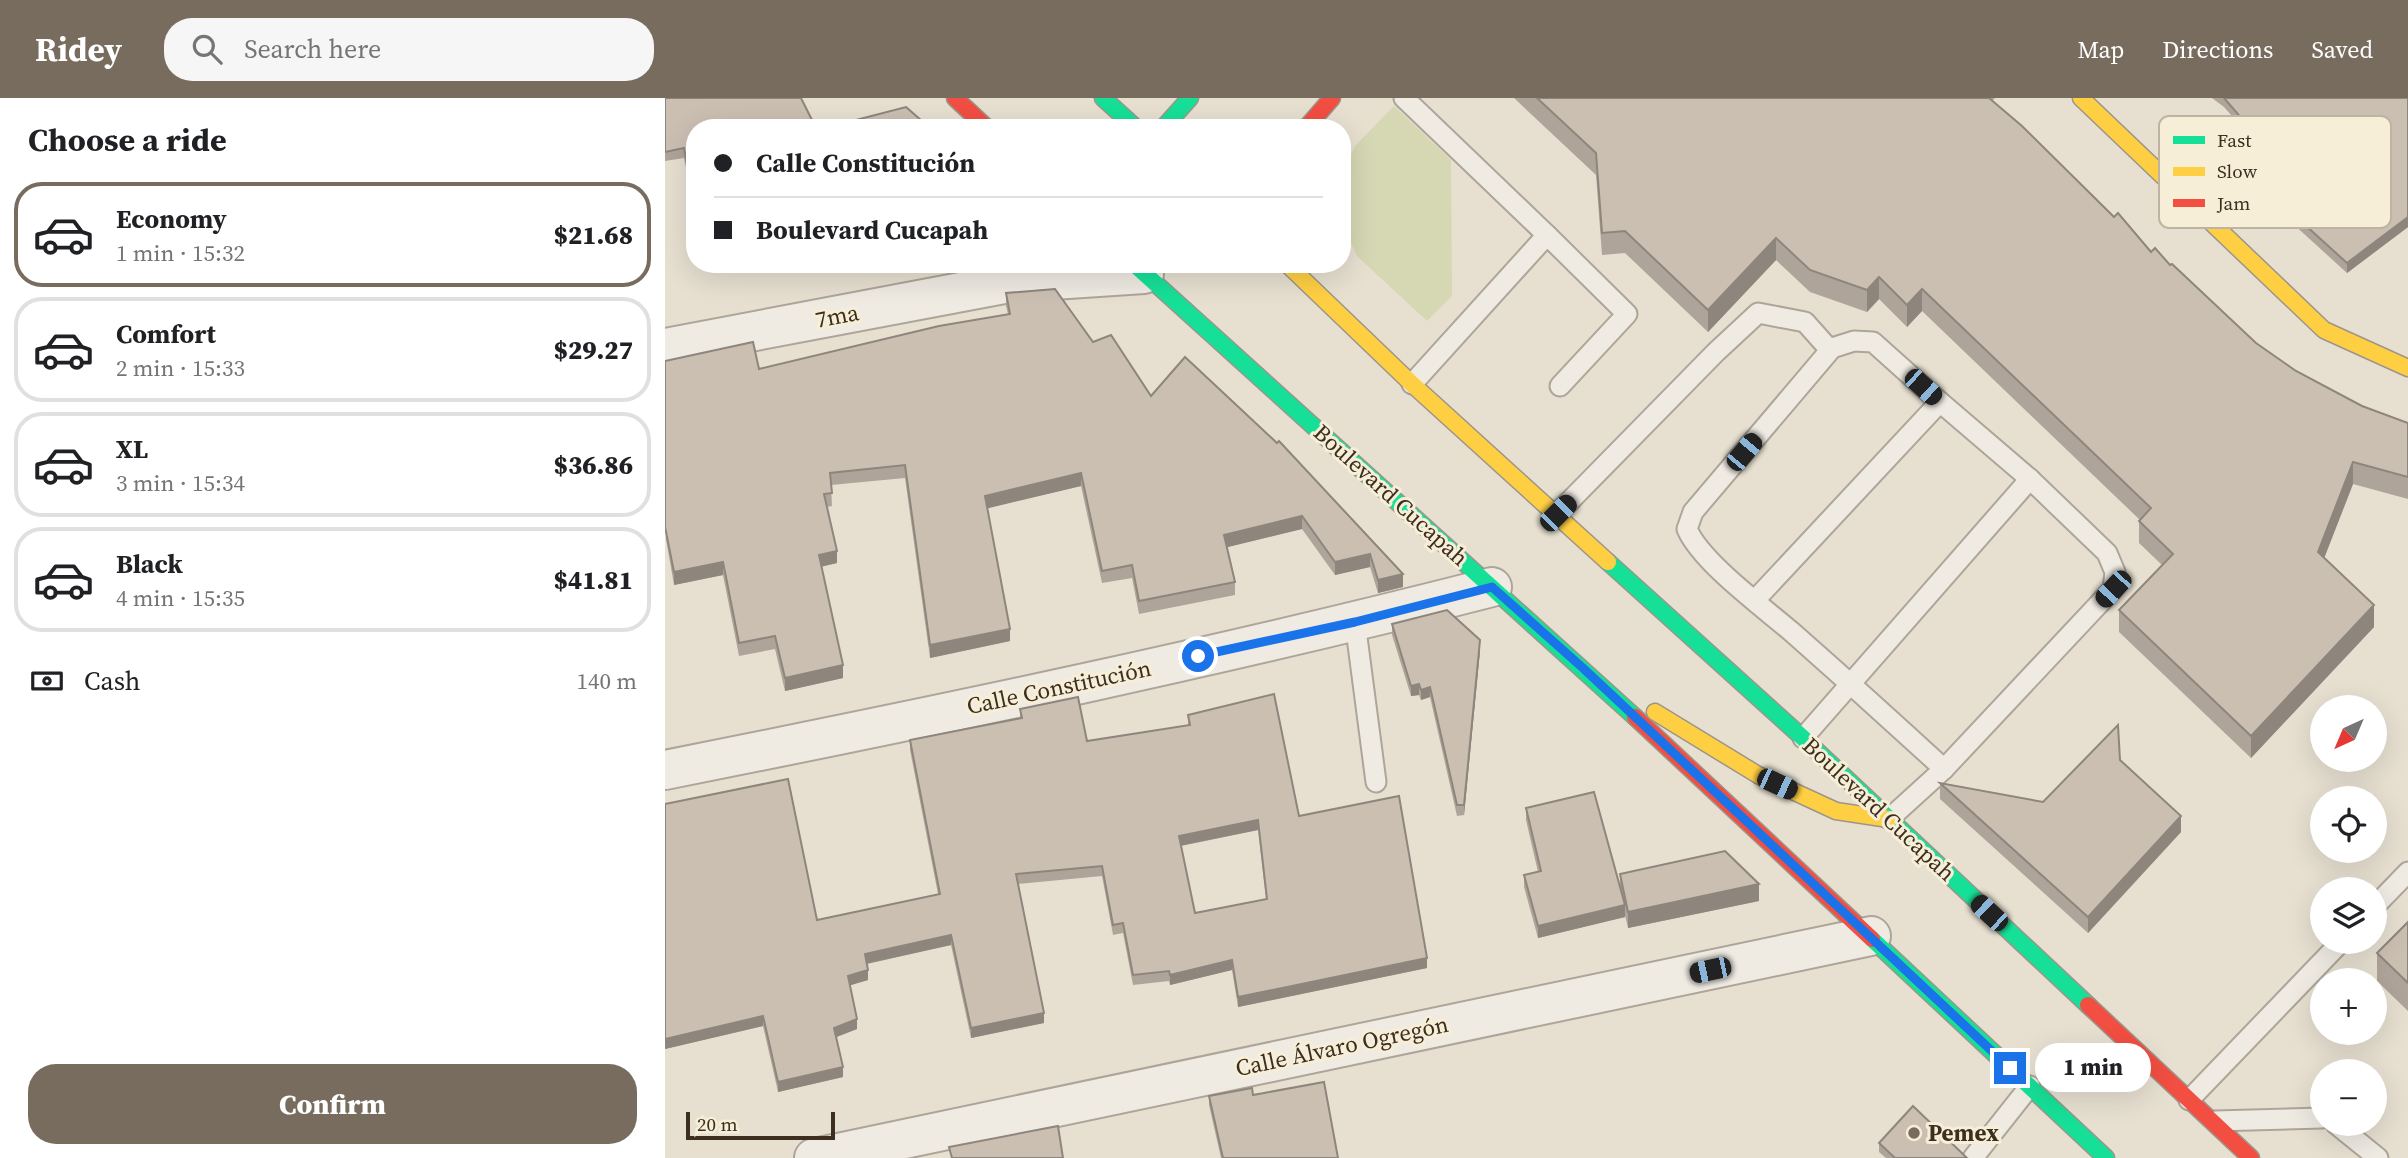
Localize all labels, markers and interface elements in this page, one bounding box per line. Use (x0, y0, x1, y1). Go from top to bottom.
search box (164, 18, 654, 81)
text: Ridey (35, 27, 122, 72)
icon: search (188, 30, 226, 68)
text: Search here (244, 31, 381, 67)
text: Map (2077, 33, 2124, 66)
text: Directions (2162, 33, 2273, 66)
text: Saved (2311, 33, 2373, 66)
legend (2159, 116, 2391, 228)
text: Choose a ride (28, 118, 227, 162)
text: Fast (2217, 127, 2252, 153)
text: Calle Constitución (756, 145, 975, 181)
text: Slow (2217, 158, 2258, 184)
text: Jam (2216, 190, 2250, 216)
text: Economy (116, 201, 227, 237)
icon: car (32, 203, 95, 266)
text: Boulevard Cucapah (756, 212, 988, 248)
text: $21.68 (554, 217, 633, 253)
text: 1 min · 15:32 (116, 237, 245, 269)
street label: 7ma (812, 296, 862, 336)
text: Comfort (116, 316, 216, 352)
icon: car (32, 318, 95, 381)
text: $29.27 (554, 332, 633, 368)
text: 2 min · 15:33 (116, 352, 245, 384)
car (1901, 365, 1946, 409)
street label: Boulevard Cucapah (1307, 417, 1475, 573)
car (1723, 429, 1766, 475)
text: XL (116, 431, 148, 467)
icon: car (32, 433, 95, 496)
text: $36.86 (554, 447, 633, 483)
text: 3 min · 15:34 (116, 467, 245, 499)
car (1536, 491, 1581, 535)
text: Black (116, 546, 183, 582)
icon: car (32, 548, 95, 611)
text: $41.81 (554, 562, 633, 598)
car (2091, 566, 2136, 612)
text: 4 min · 15:35 (116, 582, 245, 614)
route start (1182, 640, 1214, 672)
street label: Calle Constitución (964, 652, 1154, 722)
icon: cash (28, 662, 66, 700)
text: Cash (84, 663, 140, 699)
text: 140 m (576, 665, 637, 697)
north arrow (2310, 695, 2387, 772)
map controls (2310, 695, 2387, 1136)
street label: Boulevard Cucapah (1796, 730, 1963, 888)
car (1754, 766, 1801, 802)
button: locate (2310, 786, 2387, 863)
button: layers (2310, 877, 2387, 954)
car (1967, 891, 2012, 935)
car (1688, 955, 1733, 985)
button: + (2310, 968, 2387, 1045)
street label: Calle Álvaro Ogregón (1233, 1008, 1451, 1084)
callout: 1 min (2035, 1044, 2150, 1093)
text: 1 min (2063, 1051, 2123, 1083)
route end (1994, 1052, 2026, 1084)
button: − (2310, 1059, 2387, 1136)
button: Confirm (28, 1064, 637, 1144)
scale bar (686, 1109, 835, 1141)
text: 20 m (697, 1111, 738, 1137)
place label: Pemex (1928, 1117, 1999, 1149)
marker: Pemex (1906, 1125, 1922, 1141)

